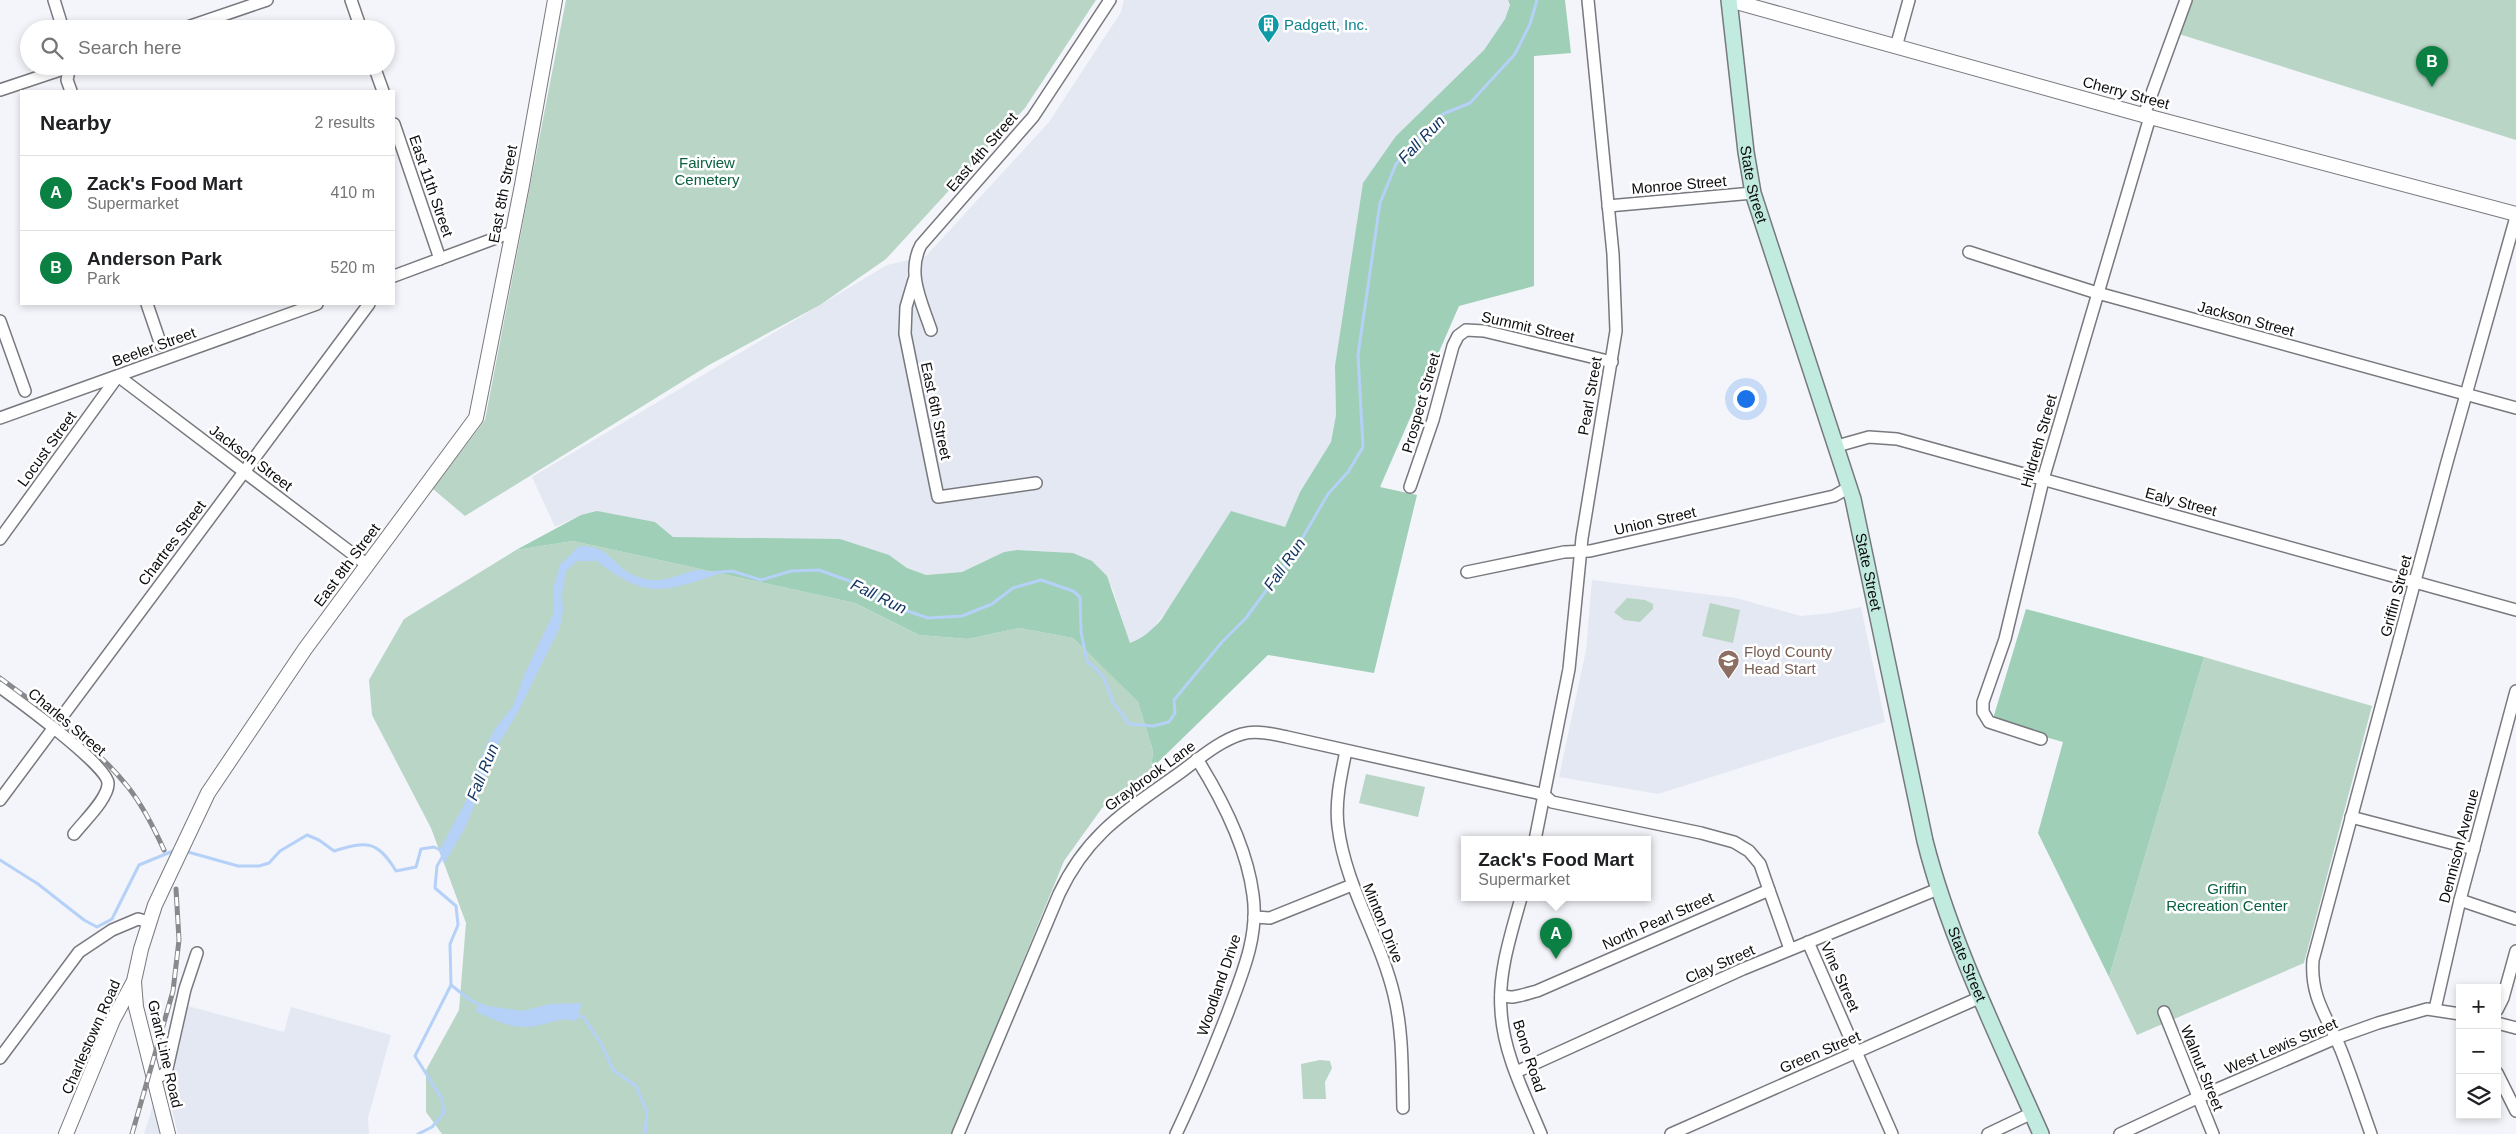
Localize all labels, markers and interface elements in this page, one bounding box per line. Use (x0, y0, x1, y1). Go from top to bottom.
building icon: Padgett, Inc. (1256, 13, 1280, 44)
place label: Padgett, Inc. (1284, 16, 1368, 33)
search box (20, 20, 395, 75)
icon: search (38, 34, 66, 62)
text: Search here (78, 37, 182, 58)
pin: B (2416, 46, 2448, 87)
street label: Cherry Street (2081, 73, 2172, 112)
street label: East 4th Street (943, 108, 1021, 195)
text: Nearby (40, 111, 111, 134)
water label: Fall Run (1395, 112, 1448, 167)
text: 2 results (315, 114, 375, 131)
street label: East 11th Street (406, 133, 457, 240)
street label: East 8th Street (485, 143, 520, 244)
street label: State Street (1737, 144, 1771, 226)
park label: Fairview Cemetery (674, 154, 740, 188)
street label: Monroe Street (1631, 172, 1728, 197)
text: Zack's Food Mart (87, 173, 243, 194)
text: A (50, 184, 62, 201)
text: 410 m (331, 184, 375, 201)
text: Supermarket (87, 195, 179, 212)
text: Anderson Park (87, 248, 222, 269)
text: B (50, 259, 62, 276)
text: 520 m (331, 259, 375, 276)
text: Park (87, 270, 120, 287)
street label: Jackson Street (2196, 297, 2297, 340)
street label: Summit Street (1480, 308, 1577, 346)
street label: Beeler Street (110, 323, 199, 369)
street label: Prospect Street (1398, 350, 1443, 455)
street label: Pearl Street (1574, 355, 1605, 436)
street label: East 6th Street (918, 361, 955, 462)
your location (1733, 386, 1759, 412)
street label: Hildreth Street (2017, 392, 2060, 489)
street label: Locust Street (14, 407, 80, 489)
street label: Jackson Street (207, 421, 297, 495)
street label: Ealy Street (2143, 484, 2220, 519)
street label: Chartres Street (134, 496, 209, 588)
street label: Union Street (1612, 503, 1698, 538)
street label: East 8th Street (310, 519, 384, 609)
street label: State Street (1852, 531, 1885, 613)
water label: Fall Run (1260, 535, 1309, 594)
street label: Griffin Street (2376, 552, 2415, 639)
water label: Fall Run (848, 576, 909, 617)
place label: Floyd County Head Start (1744, 643, 1833, 677)
school or university icon: Floyd County Head Start (1716, 649, 1740, 680)
street label: Charles Street (25, 684, 110, 759)
street label: Graybrook Lane (1101, 737, 1198, 814)
water label: Fall Run (463, 741, 502, 803)
street label: Dennison Avenue (2435, 787, 2482, 905)
popup (1461, 836, 1651, 901)
text: Zack's Food Mart (1478, 849, 1634, 870)
text: Supermarket (1478, 871, 1570, 888)
park label: Griffin Recreation Center (2166, 880, 2288, 914)
street label: Minton Drive (1360, 881, 1407, 965)
street label: North Pearl Street (1599, 888, 1717, 953)
pin: A (1540, 918, 1572, 959)
street label: State Street (1945, 924, 1990, 1005)
street label: Woodland Drive (1193, 932, 1244, 1038)
street label: Clay Street (1682, 940, 1758, 986)
street label: Vine Street (1818, 940, 1864, 1015)
street label: Charlestown Road (58, 977, 123, 1097)
map controls (2456, 984, 2501, 1119)
button: + (2456, 984, 2501, 1029)
street label: Grant Line Road (145, 998, 186, 1109)
street label: West Lewis Street (2222, 1014, 2340, 1077)
street label: Bono Road (1510, 1018, 1549, 1094)
street label: Walnut Street (2178, 1023, 2228, 1114)
street label: Green Street (1777, 1027, 1863, 1076)
button: − (2456, 1029, 2501, 1074)
button: layers (2456, 1074, 2501, 1119)

